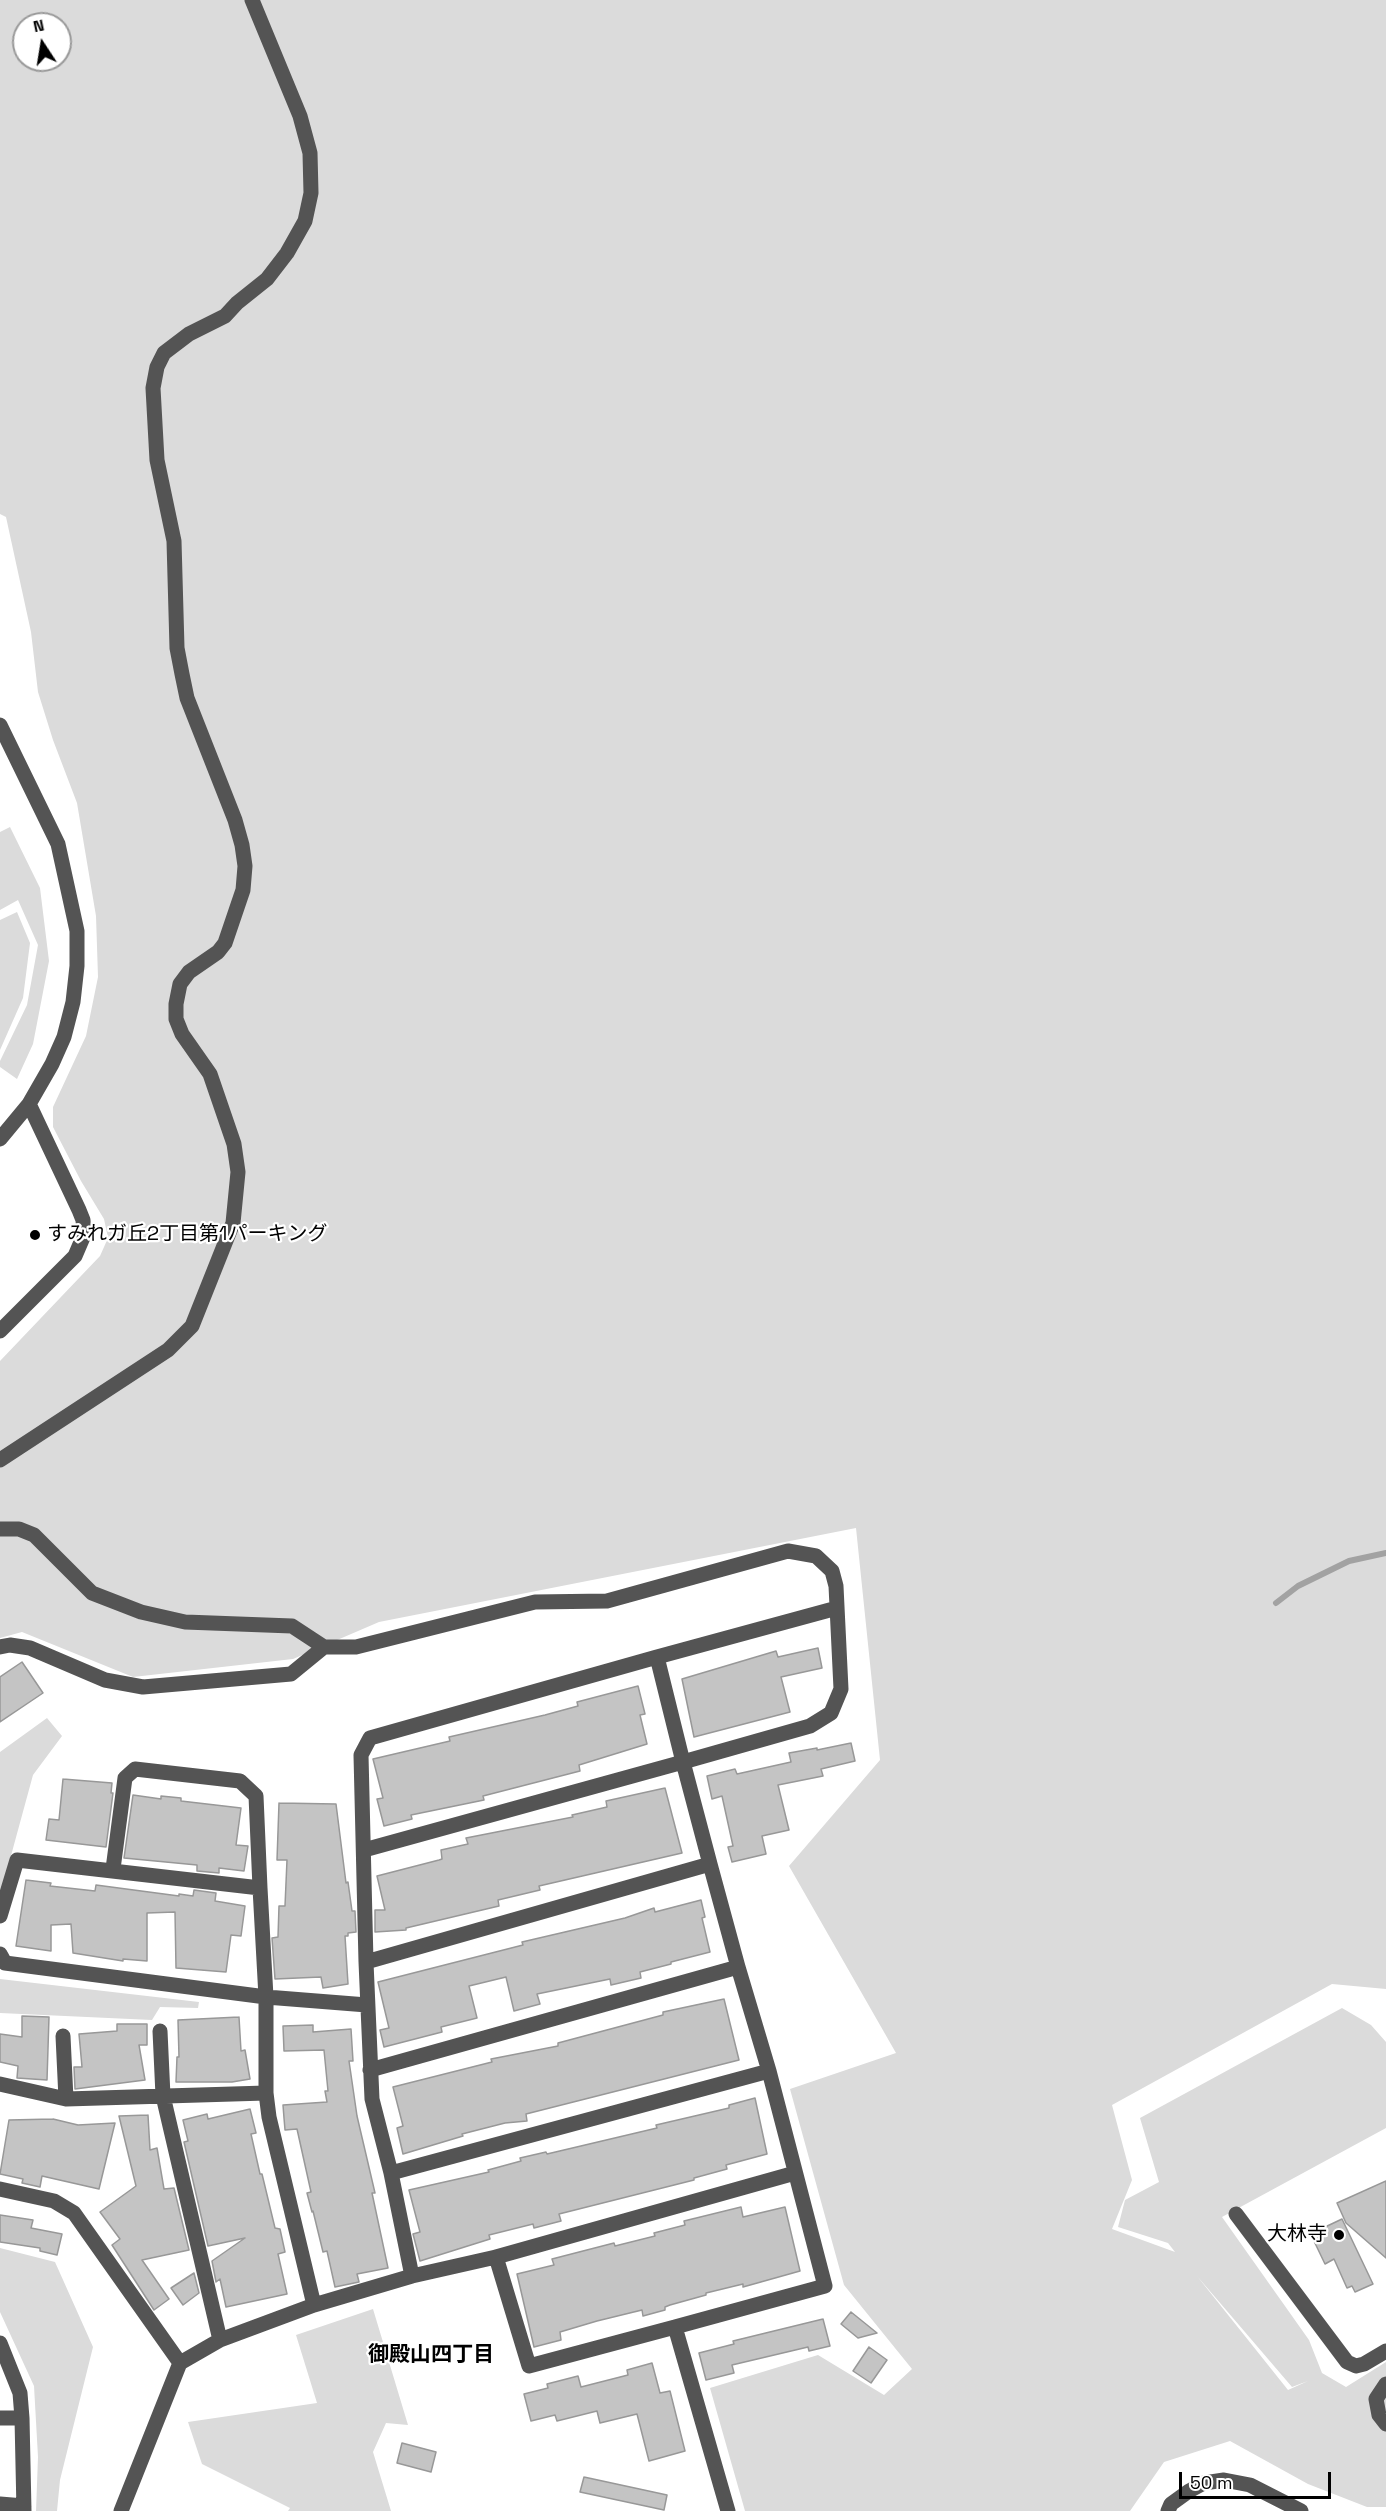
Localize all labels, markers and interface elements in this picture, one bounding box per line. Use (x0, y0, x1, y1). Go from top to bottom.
north arrow (12, 12, 72, 72)
text: N (31, 14, 46, 37)
place label: すみれガ丘2丁目第1パーキング (47, 1223, 327, 1247)
marker: すみれガ丘2丁目第1パーキング (28, 1228, 42, 1242)
place label: 大林寺 (1267, 2223, 1327, 2247)
marker: 大林寺 (1332, 2228, 1346, 2242)
district label: 御殿山四丁目 (368, 2342, 494, 2368)
scale bar (1182, 2460, 1334, 2498)
text: 50 m (1190, 2471, 1232, 2494)

